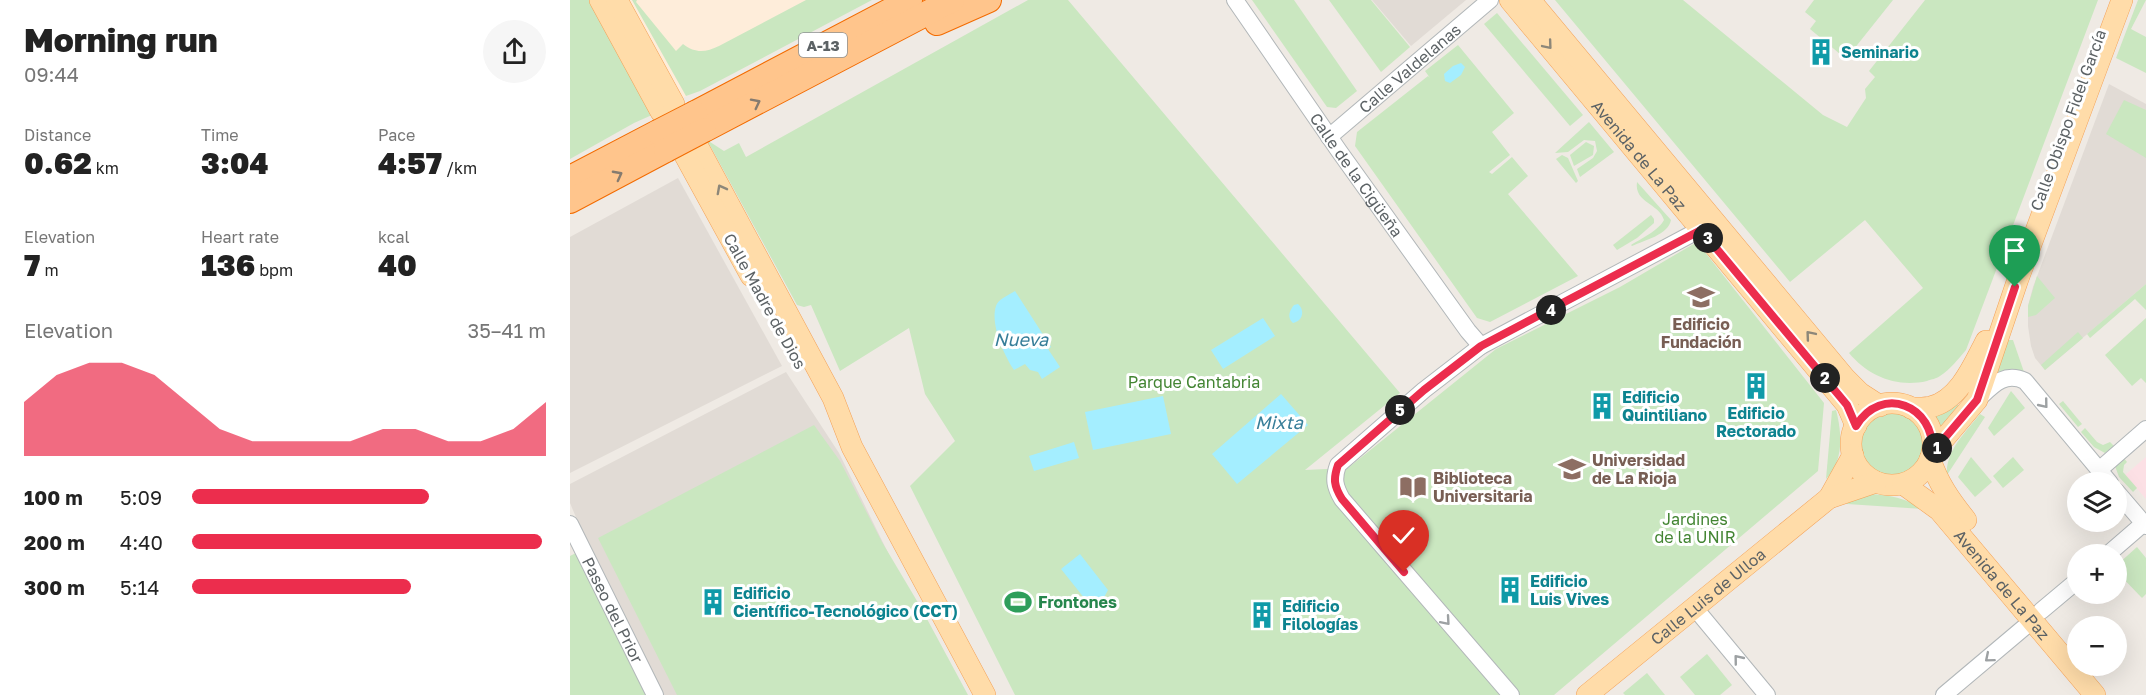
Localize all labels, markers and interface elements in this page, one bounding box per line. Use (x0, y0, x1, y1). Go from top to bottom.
street label: Calle Valdelanas (1355, 19, 1465, 117)
text: Morning run (24, 20, 218, 59)
button: share (483, 20, 546, 83)
street label: Calle Obispo Fidel García (2026, 27, 2110, 213)
road number: A-13 (799, 33, 847, 57)
building icon: Seminario (1806, 37, 1836, 67)
one-way arrow (1540, 38, 1551, 49)
place label: Seminario (1841, 42, 1919, 62)
text: 09:44 (24, 62, 79, 86)
street label: Avenida de La Paz (1587, 96, 1691, 215)
one-way arrow (750, 98, 761, 110)
street label: Calle de la Cigüeña (1306, 109, 1407, 241)
text: Distance (24, 125, 91, 145)
text: Time (201, 125, 239, 145)
text: Pace (378, 125, 415, 145)
text: 0.62 (24, 145, 92, 181)
text: 3:04 (201, 145, 269, 181)
text: 4:57 (378, 145, 442, 181)
text: km (92, 158, 119, 178)
text: /km (442, 158, 477, 178)
one-way arrow (612, 171, 622, 182)
one-way arrow (717, 185, 728, 195)
pin: 3 (1693, 223, 1723, 253)
pin (1989, 225, 2040, 287)
text: Elevation (24, 227, 95, 247)
text: Heart rate (201, 227, 279, 247)
text: kcal (378, 227, 410, 247)
text: 3 (1703, 228, 1713, 248)
street label: Calle Madre de Dios (719, 230, 811, 372)
icon: arrive (1998, 234, 2031, 267)
text: 7 (24, 247, 40, 283)
text: 136 (201, 247, 255, 283)
text: 40 (378, 247, 417, 283)
text: m (40, 260, 59, 280)
text: bpm (255, 260, 293, 280)
school or university icon: Edificio Fundación (1686, 282, 1716, 312)
pin: 4 (1536, 295, 1566, 325)
text: 4 (1546, 300, 1556, 320)
place label: Edificio Fundación (1661, 314, 1741, 352)
text: Elevation (24, 318, 113, 342)
text: 35–41 m (468, 318, 546, 342)
water label: Nueva (994, 328, 1049, 350)
one-way arrow (1806, 331, 1817, 342)
pin: 2 (1810, 363, 1840, 393)
text: 2 (1820, 368, 1830, 388)
building icon: Edificio Rectorado (1741, 371, 1771, 401)
park label: Parque Cantabria (1128, 372, 1260, 392)
place label: Edificio Quintiliano (1622, 387, 1707, 425)
building icon: Edificio Quintiliano (1587, 391, 1617, 421)
pin: 5 (1385, 395, 1415, 425)
one-way arrow (2037, 397, 2048, 408)
text: 5 (1395, 400, 1405, 420)
place label: Edificio Rectorado (1716, 403, 1797, 441)
water label: Mixta (1255, 411, 1304, 433)
pin: 1 (1922, 433, 1952, 463)
text: 1 (1933, 438, 1941, 458)
place label: Universidad de La Rioja (1592, 450, 1685, 488)
school or university icon: Universidad de La Rioja (1557, 454, 1587, 484)
place label: Biblioteca Universitaria (1433, 468, 1533, 506)
library icon: Biblioteca Universitaria (1398, 472, 1428, 502)
map controls (2067, 472, 2127, 676)
button: layers (2067, 472, 2127, 532)
text: 100 m (24, 485, 83, 509)
text: 5:09 (120, 485, 162, 509)
park label: Jardines de la UNIR (1654, 509, 1736, 547)
pin (1378, 510, 1429, 572)
icon: check (1387, 519, 1420, 552)
street label: Avenida de La Paz (1950, 526, 2054, 644)
text: 200 m (24, 530, 85, 554)
text: 4:40 (120, 530, 163, 554)
street label: Calle Luis de Ulloa (1647, 544, 1769, 649)
button: + (2067, 544, 2127, 604)
street label: Paseo del Prior (578, 554, 647, 666)
place label: Edificio Luis Vives (1530, 571, 1609, 609)
text: 300 m (24, 575, 85, 599)
text: 5:14 (120, 575, 160, 599)
building icon: Edificio Luis Vives (1495, 575, 1525, 605)
place label: Edificio Científico-Tecnológico (CCT) (733, 583, 958, 621)
building icon: Edificio Científico-Tecnológico (CCT) (698, 587, 728, 617)
sports icon: Frontones (1003, 587, 1033, 617)
place label: Frontones (1038, 592, 1117, 612)
place label: Edificio Filologías (1282, 596, 1358, 634)
building icon: Edificio Filologías (1247, 600, 1277, 630)
one-way arrow (1439, 614, 1450, 625)
button: − (2067, 616, 2127, 676)
one-way arrow (1985, 651, 1996, 662)
one-way arrow (1734, 655, 1745, 666)

